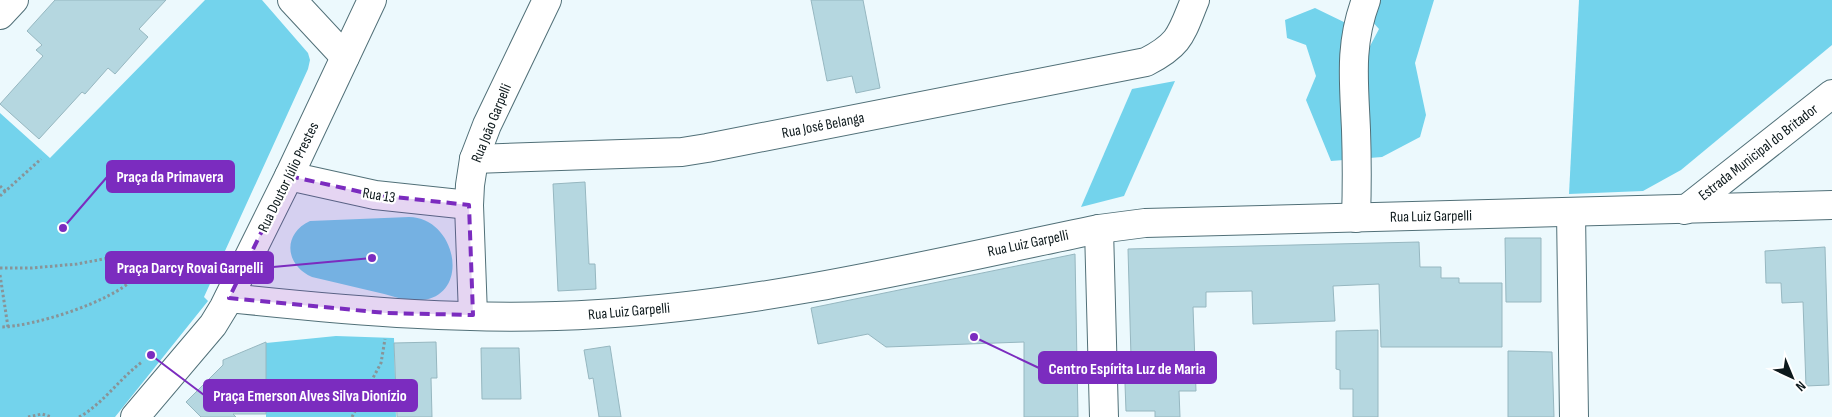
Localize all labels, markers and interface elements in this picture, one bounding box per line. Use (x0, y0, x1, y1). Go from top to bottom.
street label: Rua João Garpelli (467, 81, 516, 165)
street label: Estrada Municipal do Britador (1695, 99, 1822, 205)
street label: Rua José Belanga (780, 108, 866, 143)
street label: Rua Doutor Júlio Prestes (254, 119, 323, 235)
callout: Praça da Primavera (107, 161, 234, 192)
text: Praça da Primavera (116, 168, 224, 187)
street label: Rua 13 (361, 184, 397, 207)
street label: Rua Luiz Garpelli (1390, 206, 1472, 227)
street label: Rua Luiz Garpelli (986, 226, 1070, 261)
callout: Praça Darcy Rovai Garpelli (106, 252, 273, 283)
text: Praça Darcy Rovai Garpelli (117, 259, 263, 278)
street label: Rua Luiz Garpelli (587, 298, 671, 325)
callout: Centro Espírita Luz de Maria (1039, 352, 1216, 383)
north arrow (1767, 352, 1817, 402)
text: Centro Espírita Luz de Maria (1048, 360, 1206, 379)
text: N (1792, 377, 1809, 395)
callout: Praça Emerson Alves Silva Dionízio (204, 380, 417, 411)
text: Praça Emerson Alves Silva Dionízio (213, 387, 407, 406)

